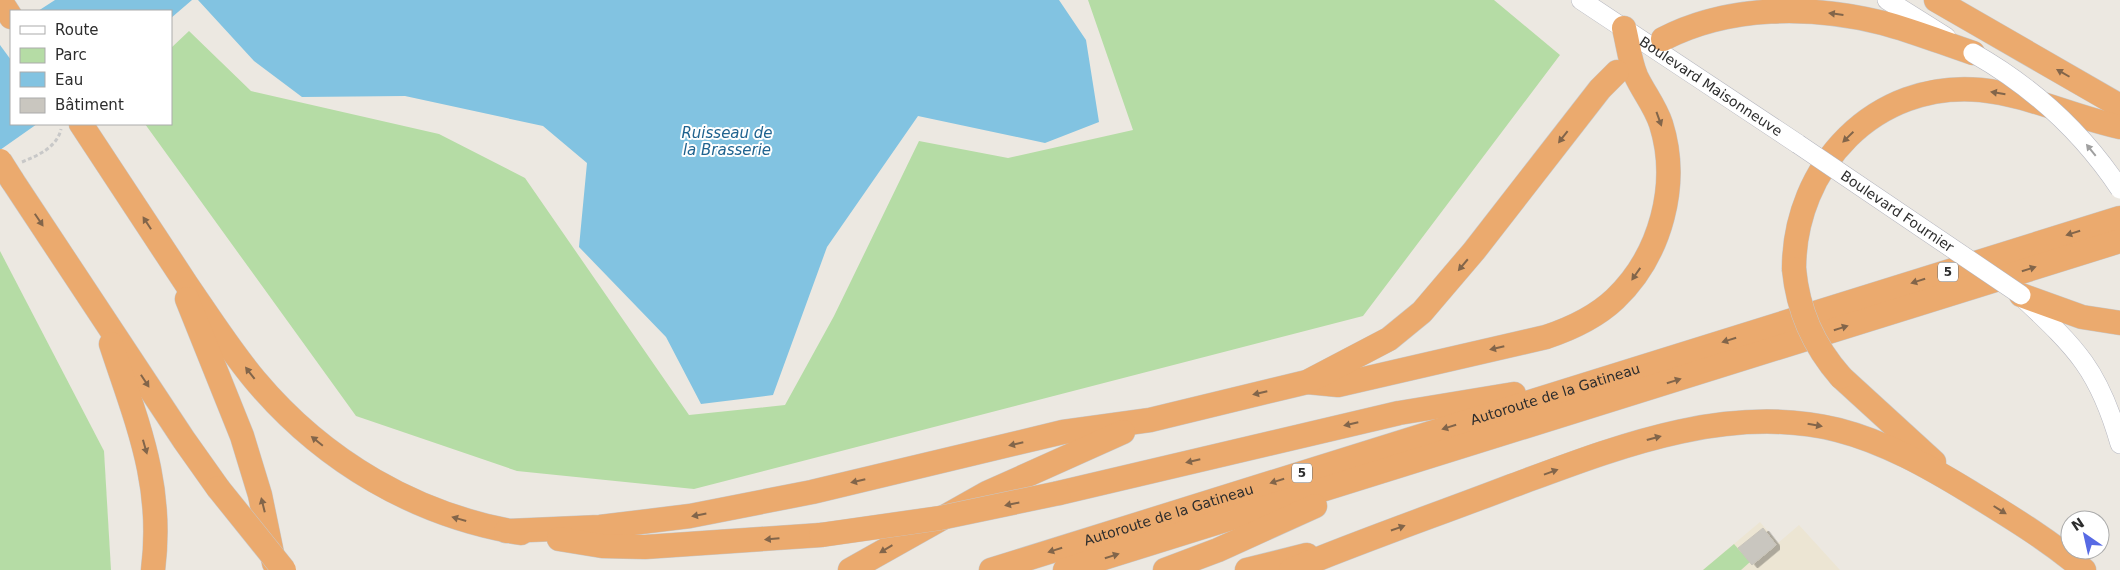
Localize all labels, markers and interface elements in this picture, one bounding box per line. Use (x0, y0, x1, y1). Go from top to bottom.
legend (10, 10, 172, 125)
one-way arrow (1828, 10, 1844, 18)
text: Route (55, 21, 99, 39)
street label: Boulevard Maisonneuve (1637, 33, 1785, 139)
text: Parc (55, 46, 87, 64)
one-way arrow (2057, 69, 2070, 78)
text: Eau (55, 71, 83, 89)
one-way arrow (1990, 89, 2006, 97)
text: Bâtiment (55, 96, 124, 114)
one-way arrow (1656, 112, 1663, 127)
water label: Ruisseau de la Brasserie (681, 124, 773, 159)
one-way arrow (1558, 130, 1569, 143)
one-way arrow (1842, 131, 1854, 143)
one-way arrow (2085, 144, 2096, 157)
street label: Boulevard Fournier (1838, 167, 1957, 255)
one-way arrow (34, 214, 44, 227)
one-way arrow (142, 217, 152, 230)
one-way arrow (2066, 229, 2081, 237)
one-way arrow (1458, 258, 1469, 271)
road number: 5 (1938, 262, 1958, 282)
one-way arrow (2022, 265, 2037, 273)
one-way arrow (1631, 267, 1641, 281)
one-way arrow (1911, 278, 1926, 285)
one-way arrow (1833, 324, 1848, 332)
one-way arrow (1722, 337, 1737, 345)
one-way arrow (1490, 344, 1505, 352)
street label: Autoroute de la Gatineau (1468, 360, 1642, 428)
one-way arrow (244, 367, 255, 380)
one-way arrow (141, 375, 150, 388)
one-way arrow (1667, 376, 1682, 384)
one-way arrow (1252, 389, 1267, 397)
one-way arrow (1344, 420, 1359, 428)
one-way arrow (1807, 422, 1823, 430)
one-way arrow (1441, 424, 1456, 432)
one-way arrow (1647, 434, 1662, 442)
one-way arrow (311, 436, 324, 447)
one-way arrow (142, 440, 150, 455)
one-way arrow (1009, 440, 1024, 448)
one-way arrow (1185, 457, 1200, 465)
road number: 5 (1292, 463, 1312, 482)
one-way arrow (1544, 468, 1559, 476)
one-way arrow (850, 477, 865, 485)
one-way arrow (1269, 478, 1284, 485)
street label: Autoroute de la Gatineau (1082, 481, 1255, 549)
one-way arrow (258, 498, 266, 513)
one-way arrow (1004, 500, 1019, 508)
one-way arrow (1994, 506, 2007, 515)
north arrow (2060, 510, 2110, 560)
one-way arrow (691, 511, 707, 519)
one-way arrow (452, 514, 467, 522)
text: N (2068, 514, 2087, 534)
one-way arrow (1391, 524, 1406, 531)
one-way arrow (764, 536, 780, 544)
one-way arrow (880, 545, 893, 554)
one-way arrow (1047, 547, 1062, 555)
one-way arrow (1104, 551, 1119, 559)

